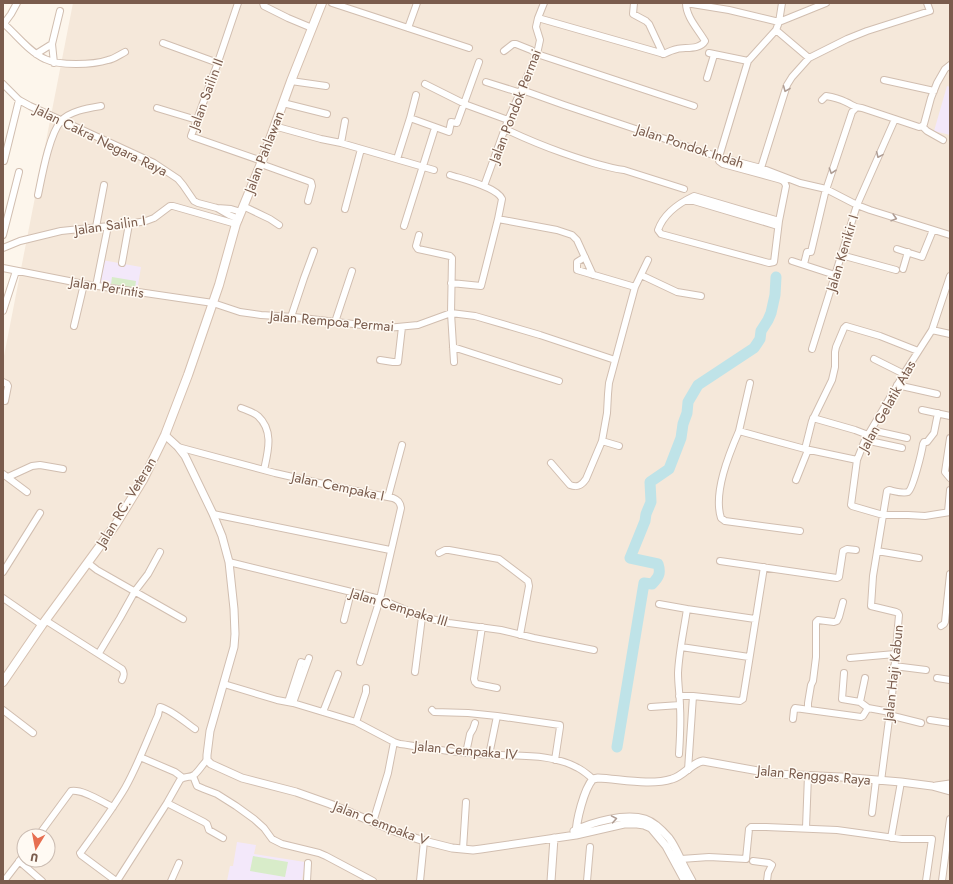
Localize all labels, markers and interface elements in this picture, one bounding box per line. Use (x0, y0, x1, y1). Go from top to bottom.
street label: Jalan Pondok Permai (483, 46, 546, 168)
street label: Jalan Sailin II (183, 55, 228, 135)
one-way arrow (783, 85, 791, 93)
street label: Jalan Cakra Negara Raya (29, 98, 171, 181)
street label: Jalan Pahlawan (238, 108, 289, 198)
street label: Jalan Pondok Indah (631, 118, 747, 173)
one-way arrow (876, 151, 884, 158)
one-way arrow (829, 167, 837, 174)
street label: Jalan Sailin I (71, 210, 147, 240)
street label: Jalan Kenikir I (820, 212, 863, 296)
one-way arrow (890, 213, 897, 221)
street label: Jalan Perintis (67, 271, 146, 303)
street label: Jalan Rempoa Permai (267, 305, 395, 336)
street label: Jalan Gelatik Atas (853, 356, 921, 457)
street label: Jalan RC. Veteran (90, 453, 161, 553)
street label: Jalan Cempaka I (288, 466, 386, 506)
street label: Jalan Cempaka III (346, 582, 450, 631)
street label: Jalan Haji Kabun (878, 624, 908, 724)
street label: Jalan Cempaka IV (411, 735, 519, 765)
street label: Jalan Renggas Raya (754, 760, 872, 790)
street label: Jalan Cempaka V (329, 795, 432, 851)
one-way arrow (610, 815, 617, 824)
north arrow (16, 828, 56, 868)
text: U (29, 849, 39, 866)

